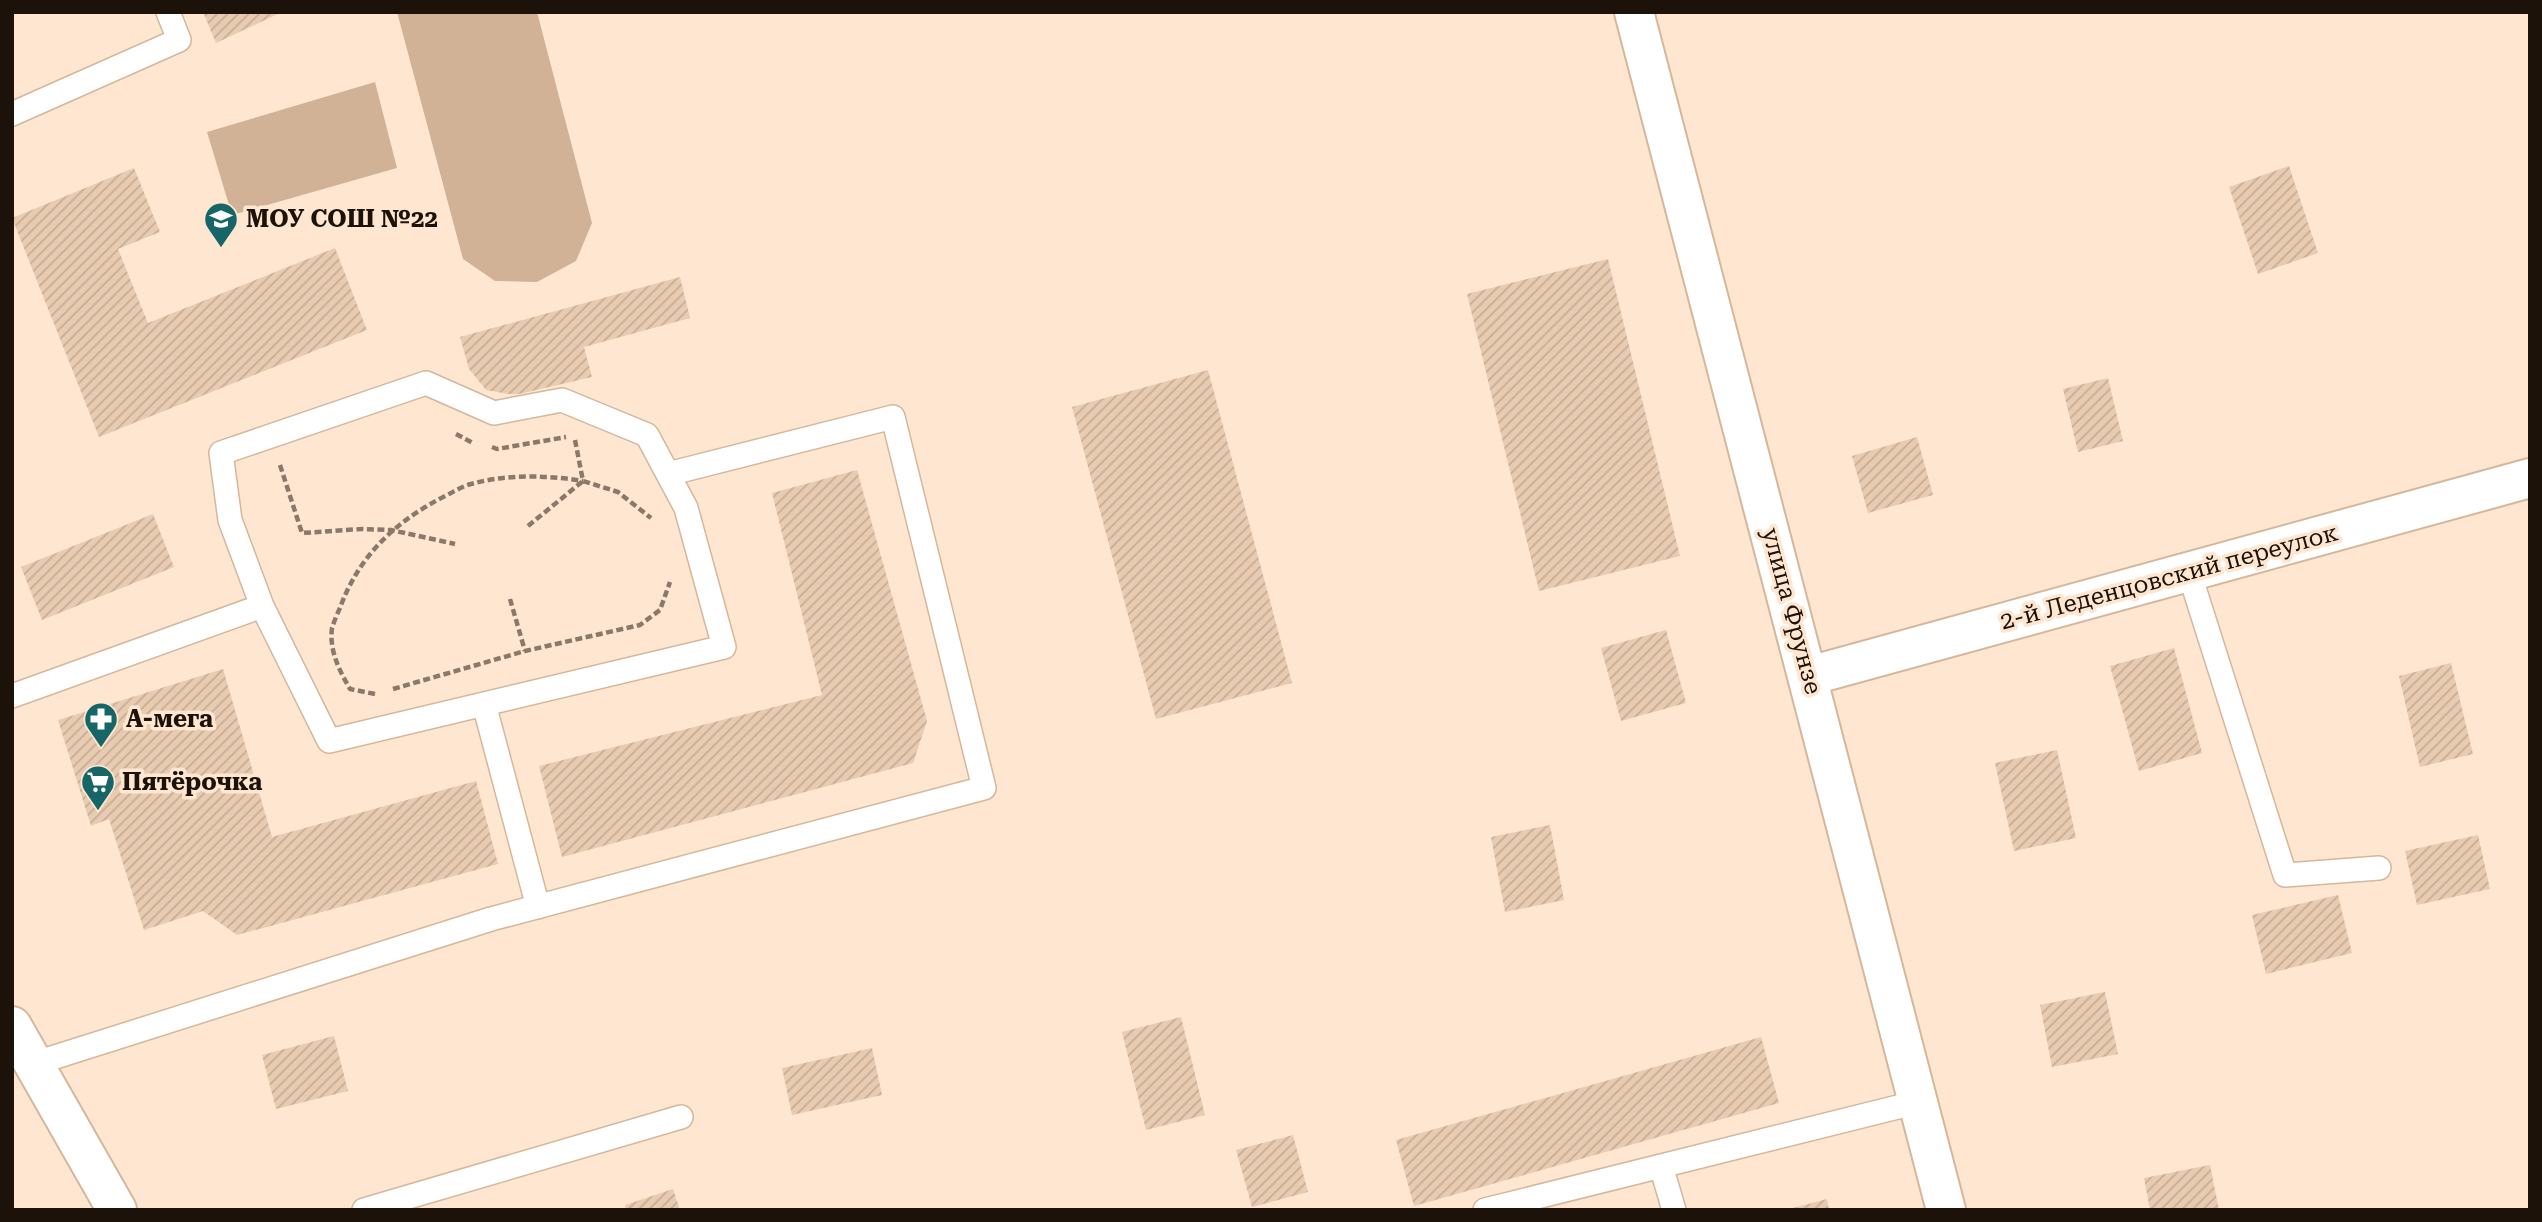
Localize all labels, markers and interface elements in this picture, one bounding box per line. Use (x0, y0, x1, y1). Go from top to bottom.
school or university icon: МОУ СОШ №22 (202, 200, 240, 249)
place label: МОУ СОШ №22 (246, 205, 438, 233)
street label: 2-й Леденцовский переулок (1997, 518, 2341, 636)
street label: улица Фрунзе (1756, 525, 1828, 697)
pharmacy icon: А-мега (82, 700, 120, 749)
place label: А-мега (126, 705, 213, 733)
supermarket icon: Пятёрочка (79, 763, 117, 812)
place label: Пятёрочка (122, 768, 262, 796)

